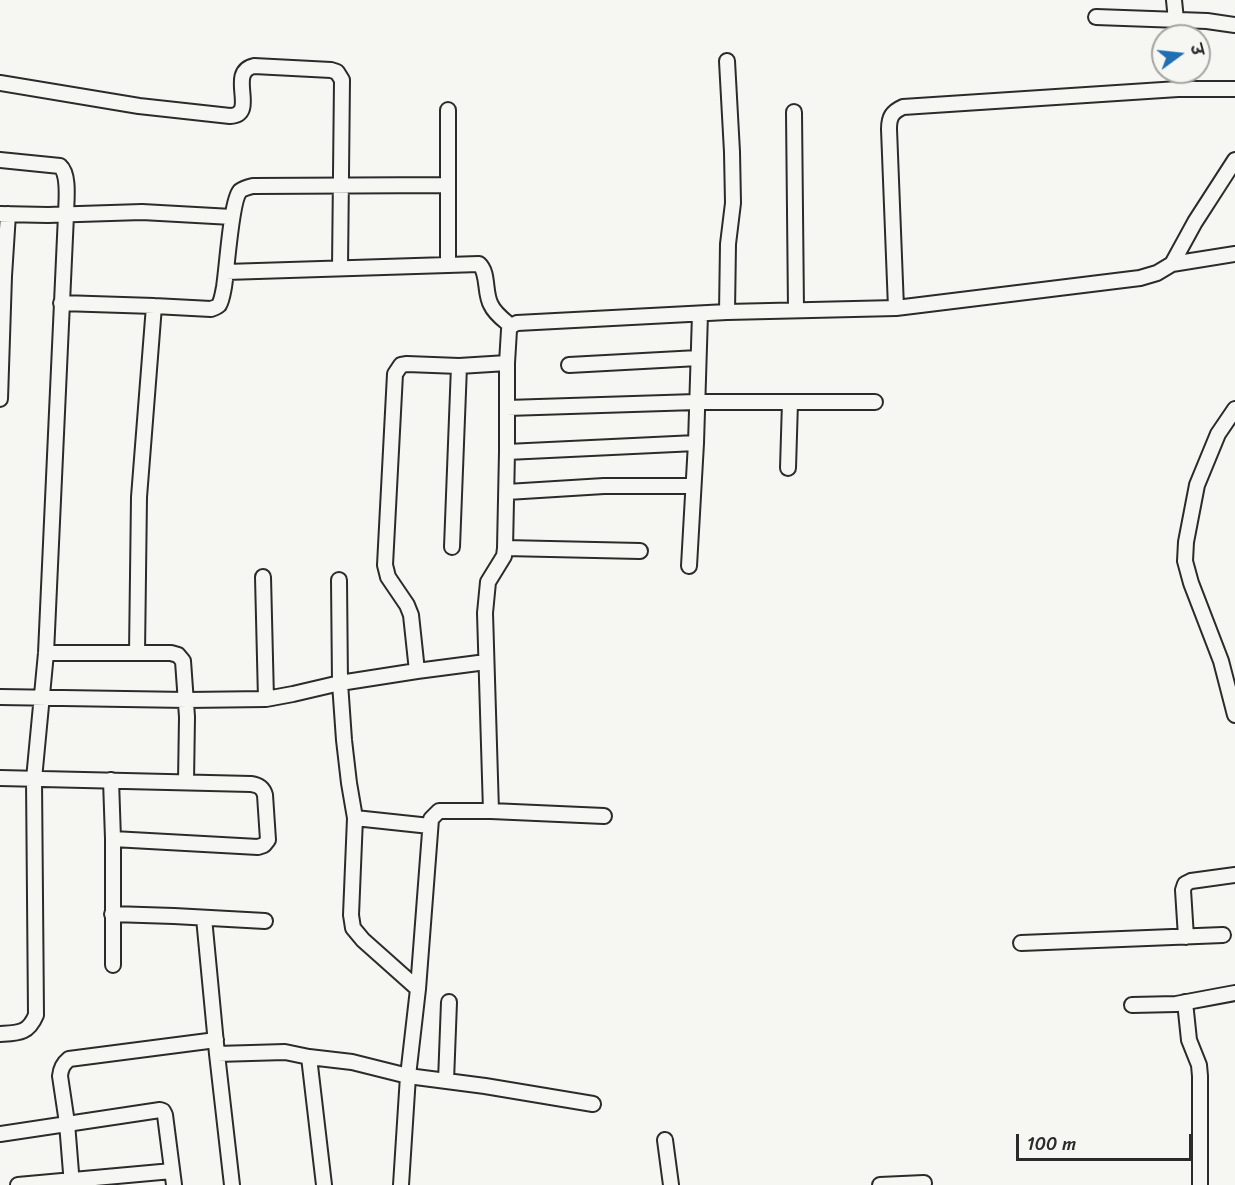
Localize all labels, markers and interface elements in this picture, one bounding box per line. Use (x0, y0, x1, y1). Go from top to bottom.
north arrow (1151, 24, 1211, 84)
text: उ (1182, 41, 1212, 59)
scale bar (1019, 1122, 1194, 1160)
text: 100 m (1027, 1128, 1076, 1160)

